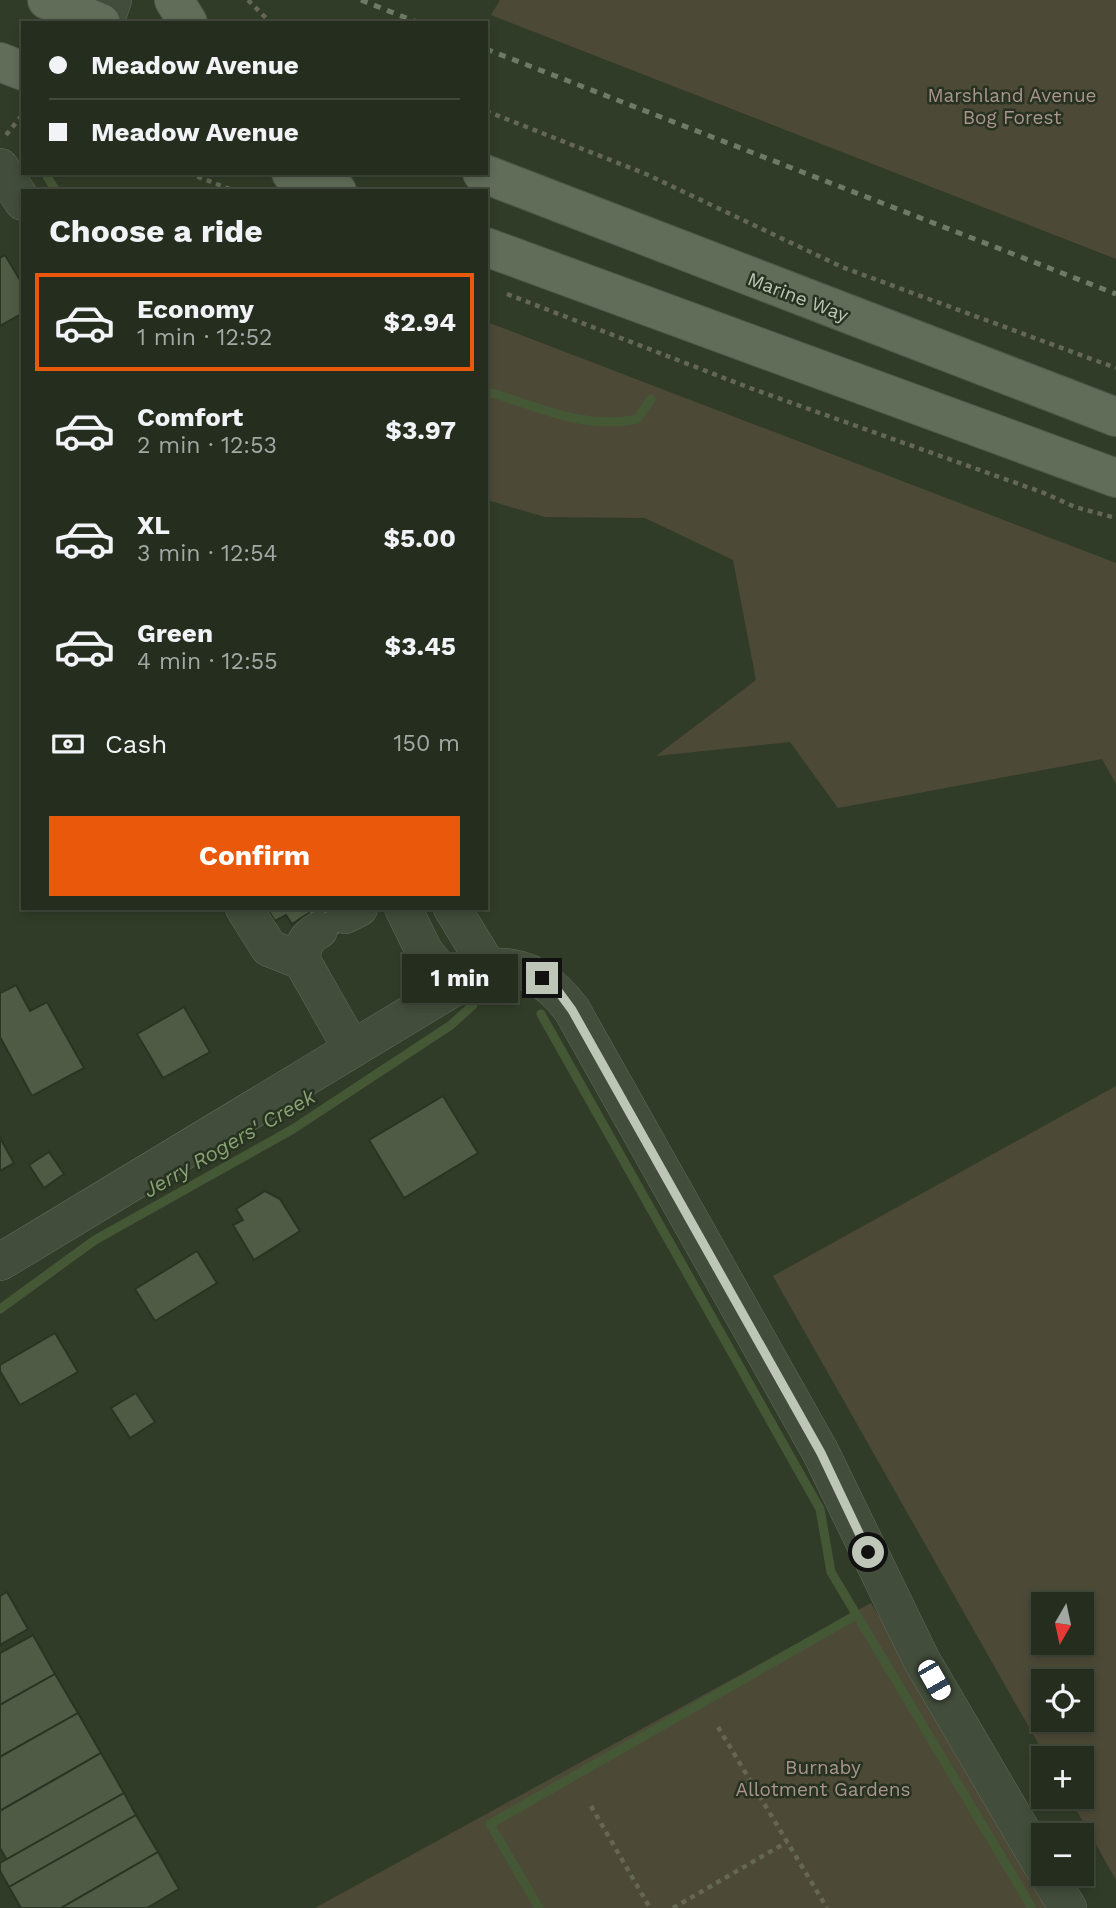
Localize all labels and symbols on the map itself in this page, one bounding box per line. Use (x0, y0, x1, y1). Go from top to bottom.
park label: Marshland Avenue Bog Forest (927, 84, 1097, 129)
street label: Marine Way (744, 267, 852, 327)
callout: 1 min (402, 954, 518, 1002)
route end (526, 962, 558, 994)
water label: Jerry Rogers' Creek (138, 1083, 320, 1202)
route start (852, 1536, 884, 1568)
north arrow (1031, 1592, 1094, 1656)
car (915, 1657, 954, 1703)
park label: Burnaby Allotment Gardens (735, 1756, 911, 1801)

